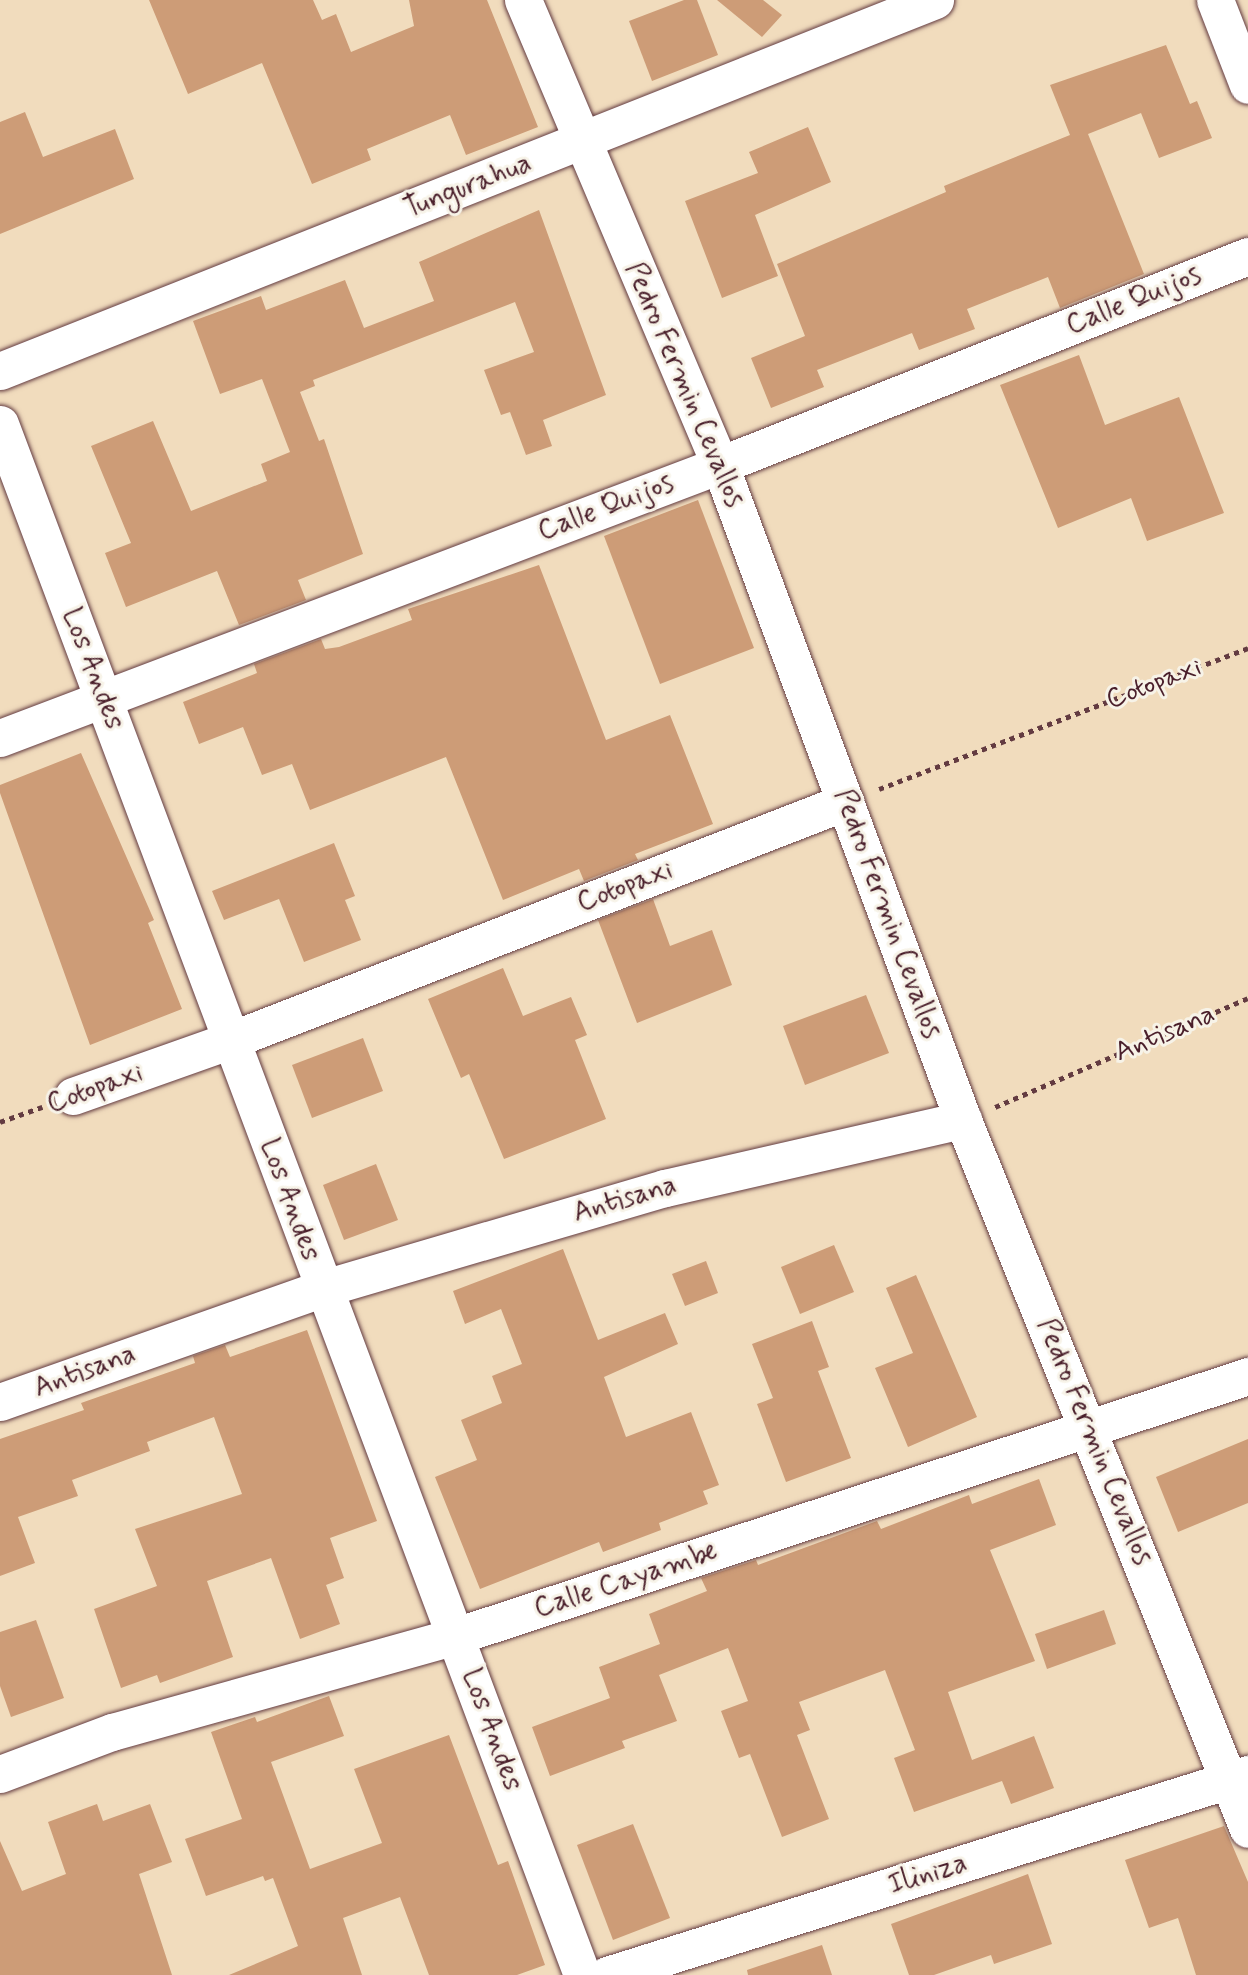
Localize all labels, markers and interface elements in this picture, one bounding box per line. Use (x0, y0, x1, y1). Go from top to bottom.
street label: Tungurahua (399, 147, 537, 227)
street label: Pedro Fermin Cevallos (616, 255, 752, 515)
street label: Calle Quijos (1062, 259, 1206, 343)
street label: Calle Quijos (534, 467, 678, 549)
street label: Los Andes (55, 607, 129, 731)
street label: Cotopaxi (1102, 650, 1206, 718)
street label: Pedro Fermin Cevallos (825, 783, 949, 1045)
street label: Cotopaxi (573, 853, 677, 921)
street label: Antisana (1110, 998, 1220, 1070)
street label: Cotopaxi (43, 1056, 147, 1122)
street label: Los Andes (253, 1138, 325, 1262)
street label: Antisana (569, 1169, 681, 1231)
street label: Pedro Fermin Cevallos (1028, 1312, 1160, 1572)
street label: Antisana (30, 1338, 140, 1406)
street label: Calle Cayambe (532, 1536, 720, 1626)
street label: Los Andes (455, 1668, 527, 1792)
street label: Iliniza (885, 1847, 971, 1903)

